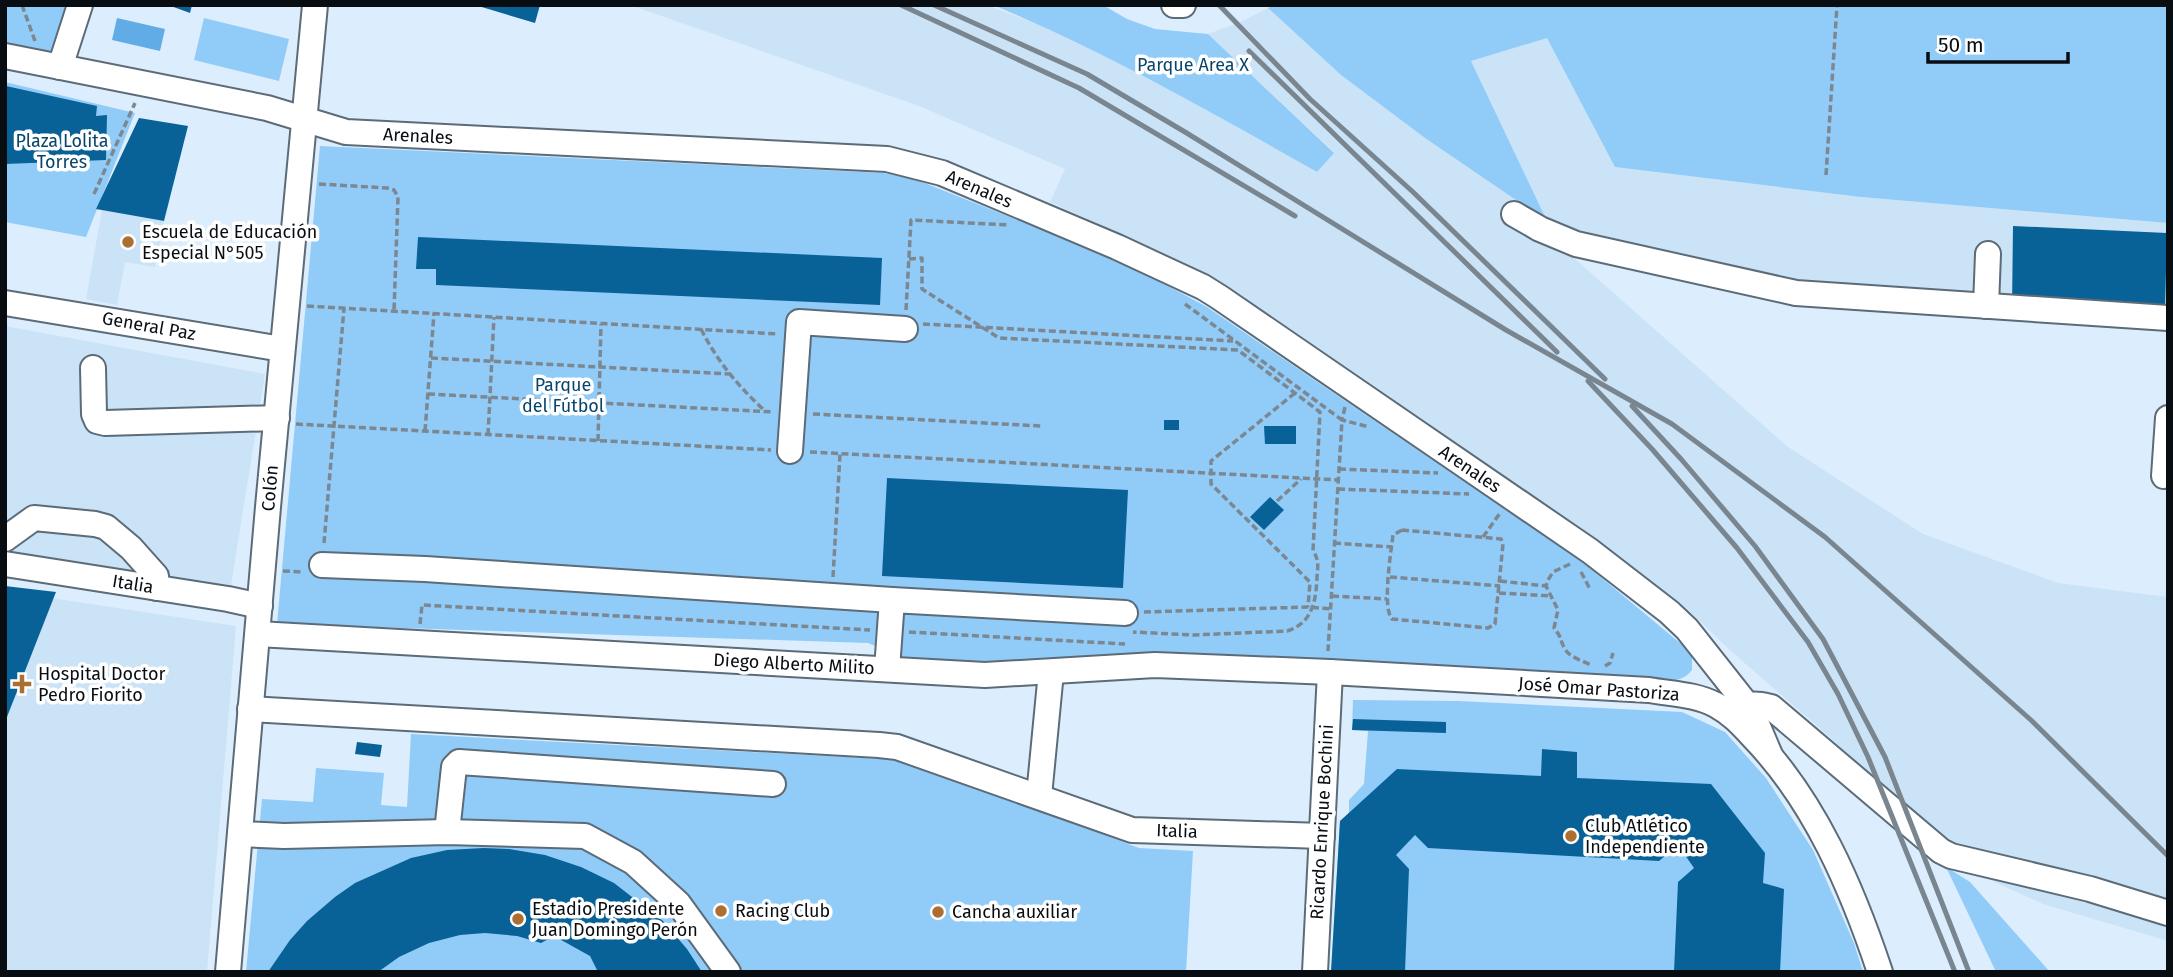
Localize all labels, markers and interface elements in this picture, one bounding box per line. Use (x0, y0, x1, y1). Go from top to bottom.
scale bar (1928, 21, 2068, 65)
text: 50 m (1938, 32, 1984, 58)
park label: Parque Area X (1137, 54, 1249, 76)
street label: Arenales (382, 123, 454, 149)
park label: Plaza Lolita Torres (16, 130, 108, 173)
street label: Arenales (942, 165, 1016, 213)
place label: Escuela de Educación Especial N°505 (142, 221, 317, 264)
marker: Escuela de Educación Especial N°505 (120, 234, 136, 250)
street label: General Paz (100, 307, 198, 345)
park label: Parque del Fútbol (522, 374, 604, 417)
street label: Arenales (1435, 440, 1505, 498)
street label: Colón (257, 464, 283, 512)
street label: Italia (111, 570, 155, 598)
street label: Diego Alberto Milito (713, 649, 875, 679)
place label: Hospital Doctor Pedro Fiorito (38, 663, 165, 706)
street label: José Omar Pastoriza (1517, 672, 1681, 706)
marker: Hospital Doctor Pedro Fiorito (12, 674, 32, 694)
street label: Ricardo Enrique Bochini (1306, 724, 1338, 920)
place label: Club Atlético Independiente (1585, 815, 1705, 858)
street label: Italia (1156, 819, 1198, 843)
marker: Club Atlético Independiente (1563, 828, 1579, 844)
place label: Estadio Presidente Juan Domingo Perón (532, 898, 698, 941)
place label: Racing Club (735, 900, 830, 922)
place label: Cancha auxiliar (952, 901, 1077, 923)
marker: Racing Club (713, 903, 729, 919)
marker: Cancha auxiliar (930, 904, 946, 920)
marker: Estadio Presidente Juan Domingo Perón (510, 911, 526, 927)

